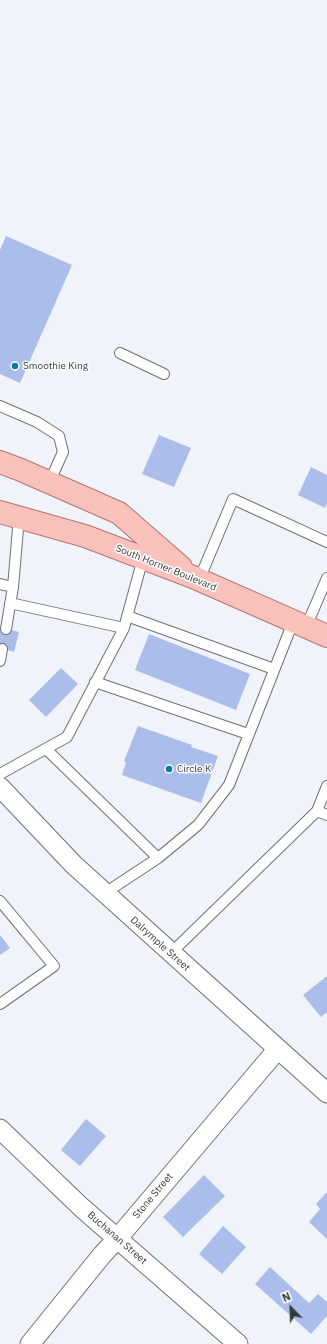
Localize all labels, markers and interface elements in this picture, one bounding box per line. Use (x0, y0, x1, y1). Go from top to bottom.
place label: Smoothie King (23, 360, 88, 372)
marker: Smoothie King (10, 361, 20, 371)
street label: South Horner Boulevard (114, 542, 218, 594)
place label: Circle K (177, 763, 211, 775)
marker: Circle K (164, 764, 174, 774)
street label: Dalrymple Street (128, 914, 192, 974)
street label: Stone Street (130, 1171, 176, 1221)
street label: Buchanan Street (85, 1209, 149, 1267)
north arrow (271, 1288, 311, 1328)
text: N (280, 1289, 293, 1305)

